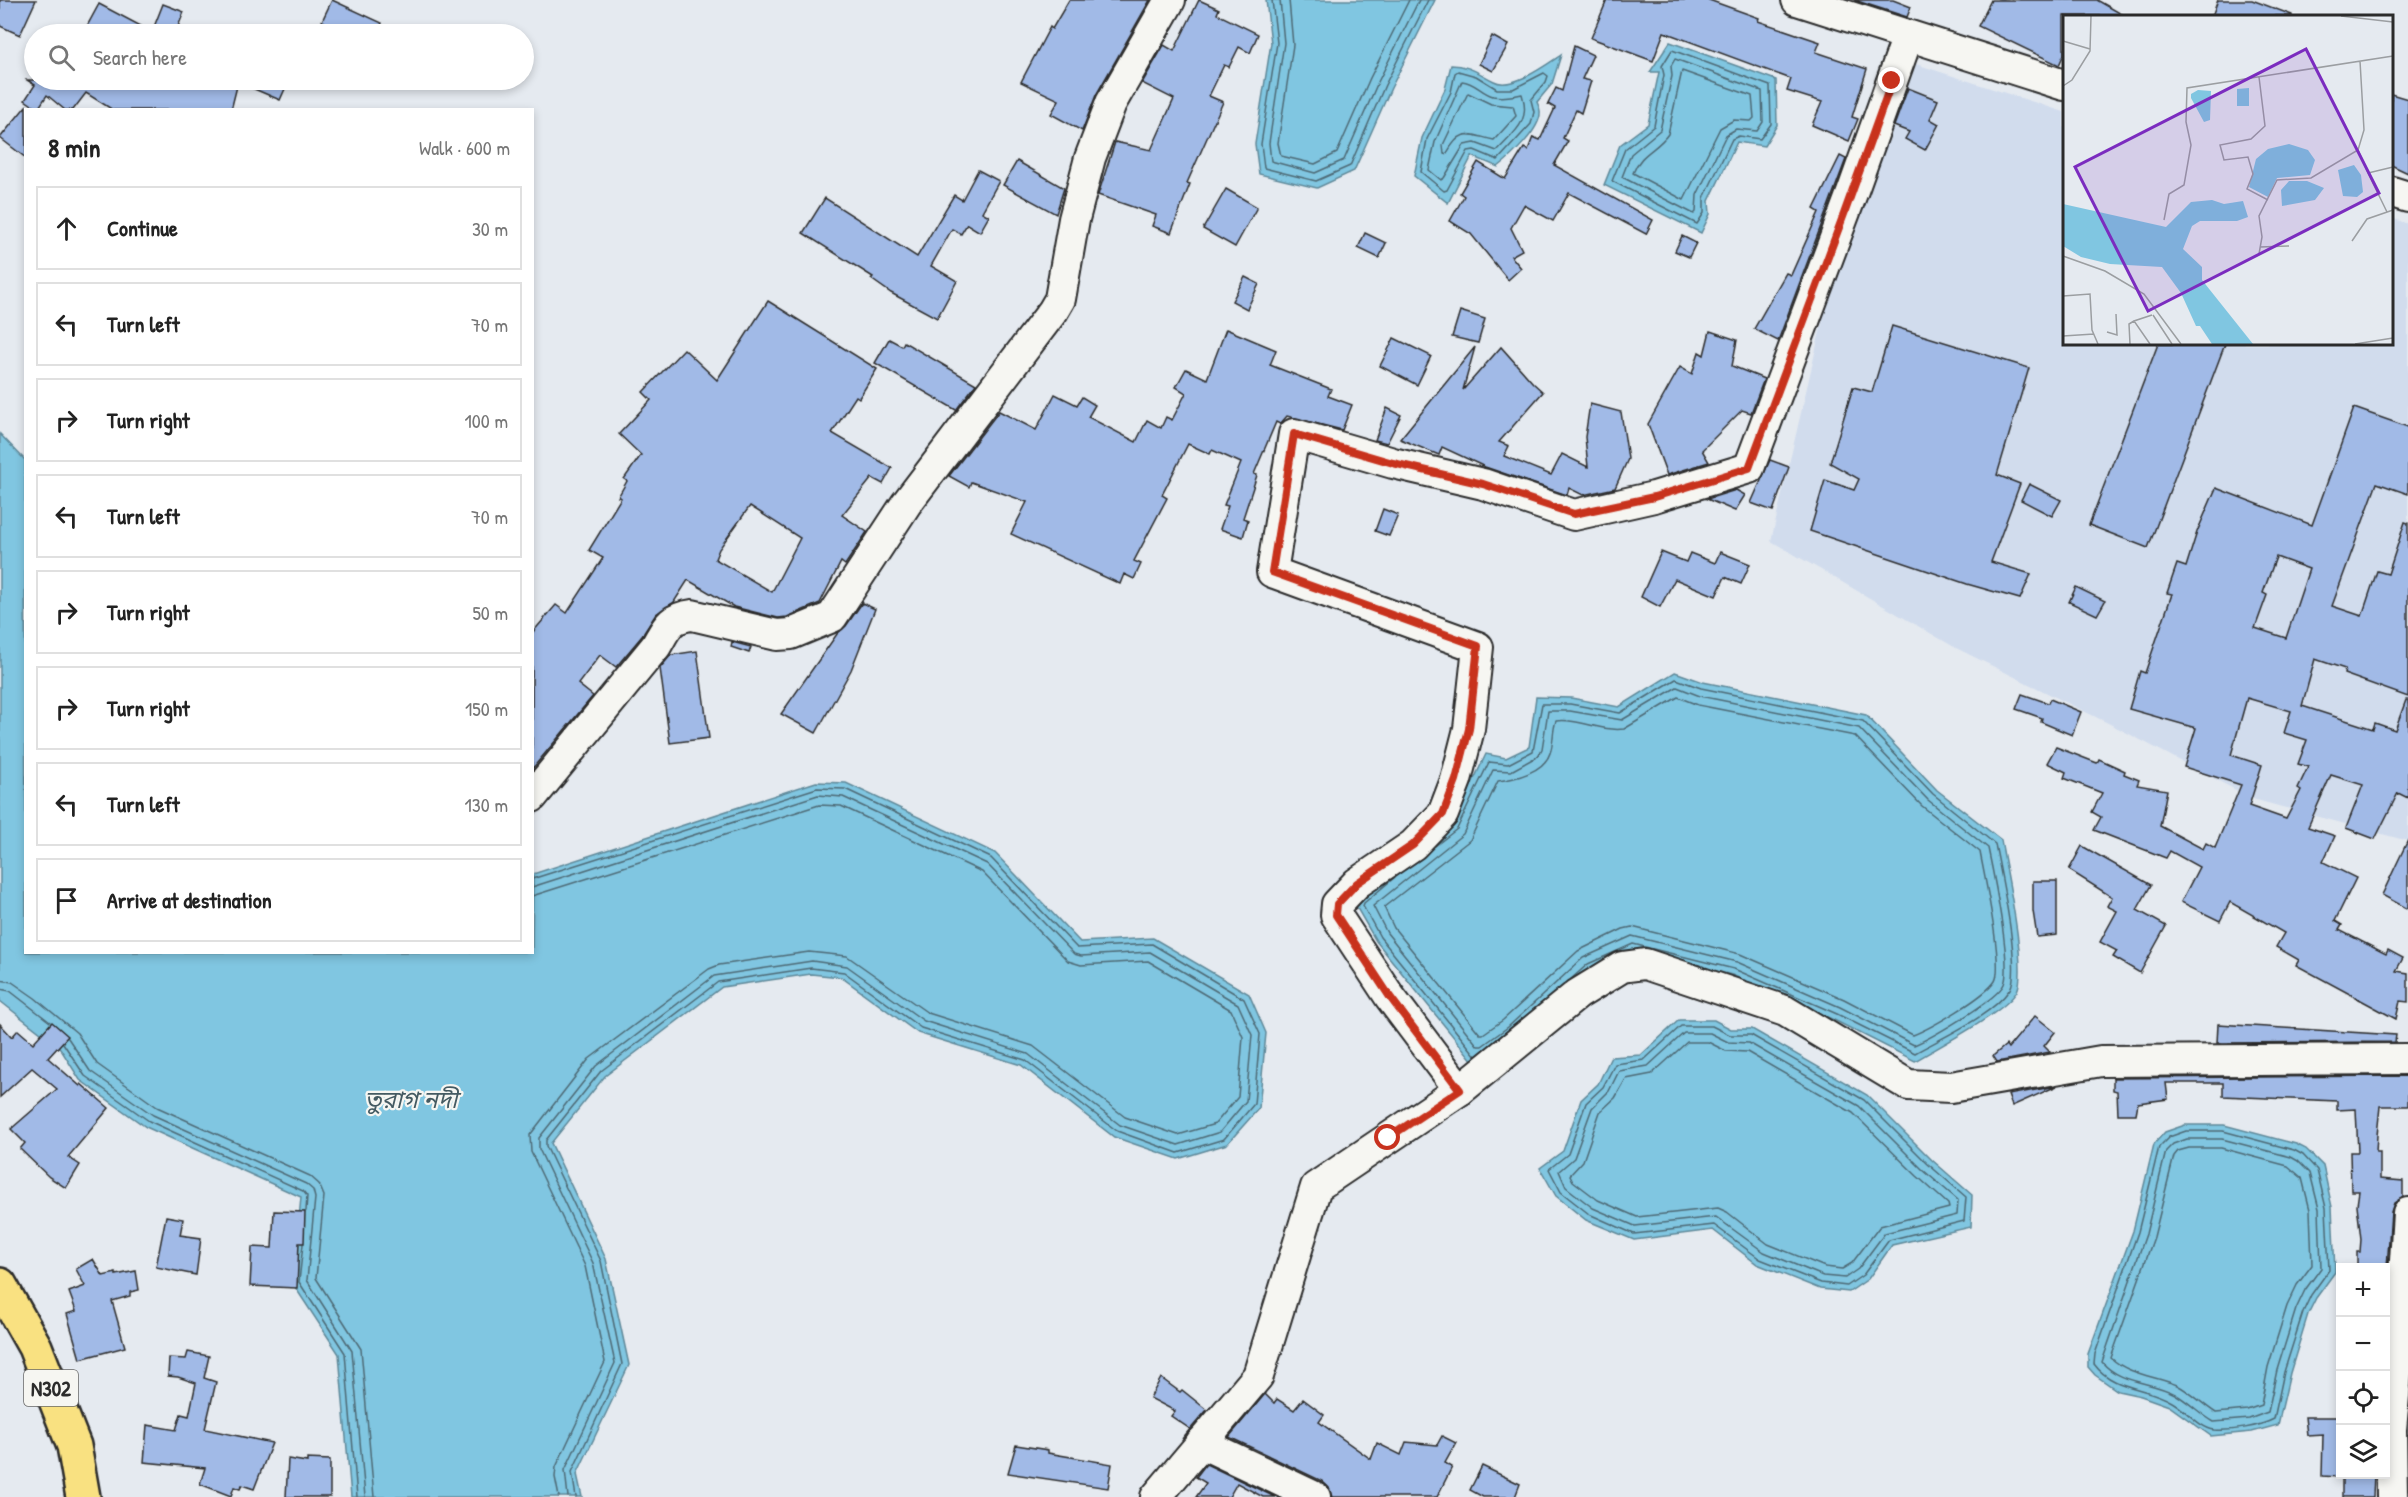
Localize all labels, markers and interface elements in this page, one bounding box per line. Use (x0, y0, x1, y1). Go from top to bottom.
inset map (2063, 15, 2393, 345)
search box (24, 24, 534, 90)
icon: search (45, 41, 78, 74)
text: Search here (93, 42, 187, 72)
route end (1878, 67, 1904, 93)
text: 8 min (48, 130, 101, 165)
text: Walk · 600 m (419, 134, 510, 161)
icon: ahead (50, 212, 83, 245)
text: Continue (107, 213, 178, 243)
text: 30 m (472, 215, 508, 242)
icon: left (50, 308, 83, 341)
text: Turn left (107, 309, 180, 339)
text: 70 m (471, 311, 508, 338)
icon: right (50, 404, 83, 437)
text: Turn right (107, 405, 190, 435)
text: 100 m (465, 407, 508, 434)
icon: left (50, 500, 83, 533)
text: Turn left (107, 501, 180, 531)
text: 70 m (471, 503, 508, 530)
icon: right (50, 596, 83, 629)
text: Turn right (107, 597, 190, 627)
text: 50 m (472, 599, 508, 626)
icon: right (50, 692, 83, 725)
text: Turn right (107, 693, 190, 723)
text: 150 m (465, 695, 508, 722)
icon: left (50, 788, 83, 821)
text: Turn left (107, 789, 180, 819)
text: 130 m (465, 791, 508, 818)
icon: arrive (50, 884, 83, 917)
text: Arrive at destination (107, 885, 272, 915)
water label: তুরাগ নদী (365, 1083, 462, 1115)
route start (1374, 1124, 1400, 1150)
map controls (2336, 1263, 2390, 1479)
button: + (2336, 1263, 2390, 1317)
button: − (2336, 1317, 2390, 1371)
road number: N302 (24, 1370, 78, 1406)
button: locate (2336, 1371, 2390, 1425)
button: layers (2336, 1425, 2390, 1479)

